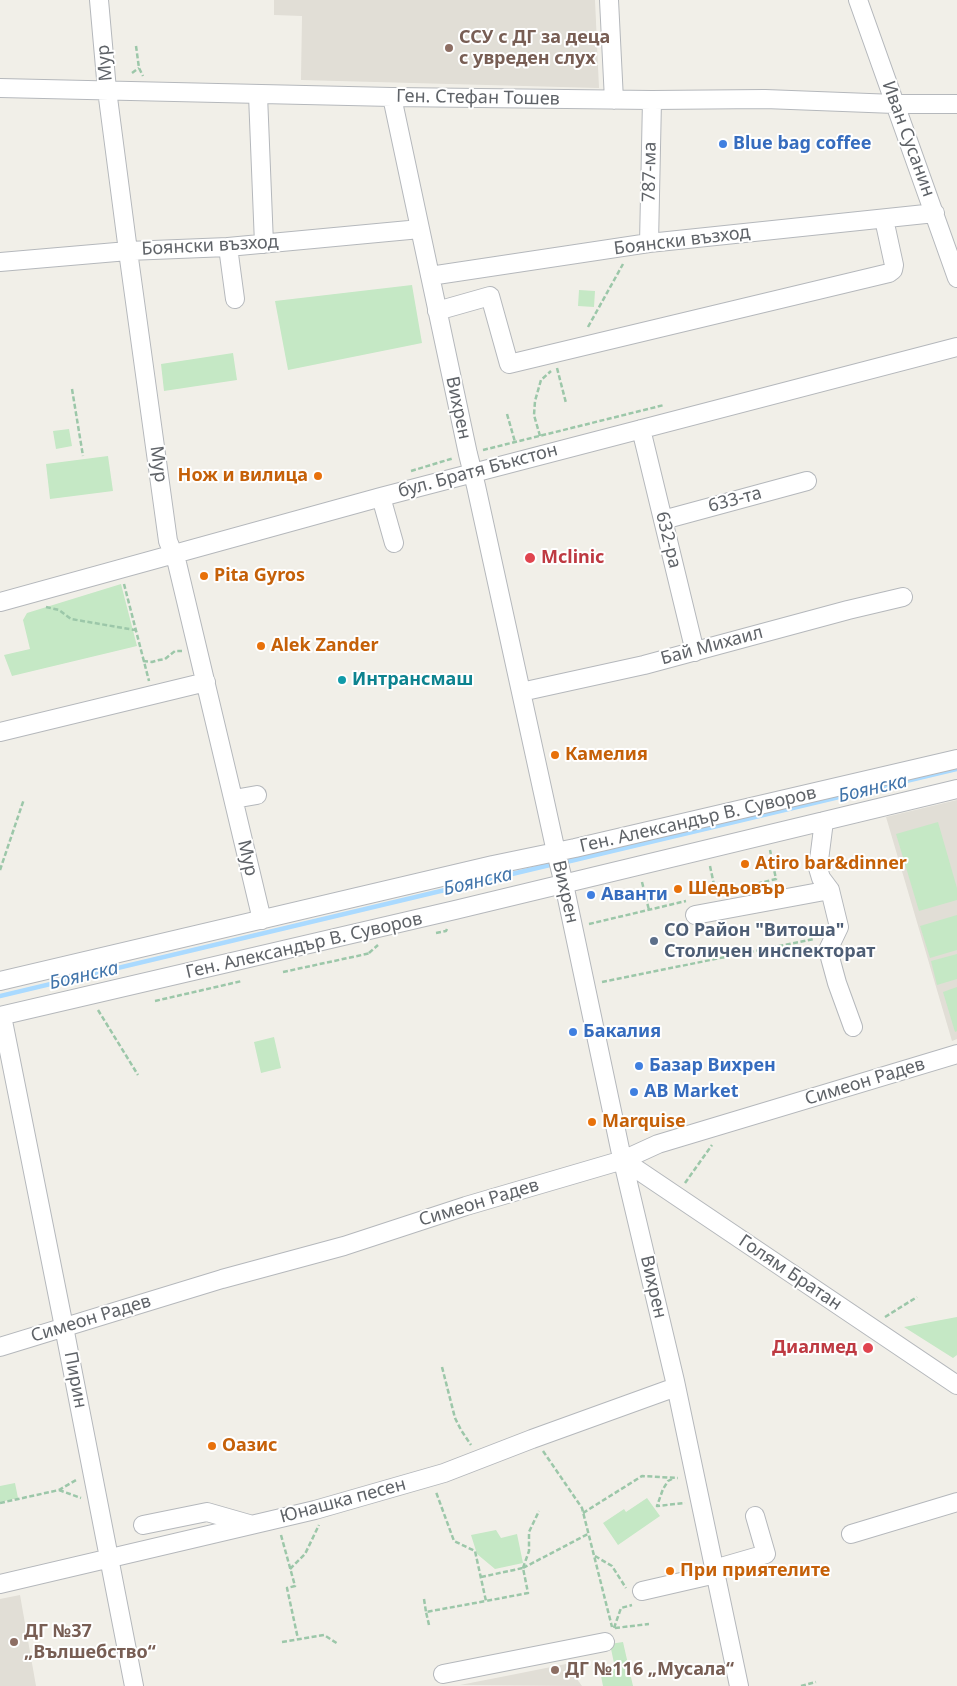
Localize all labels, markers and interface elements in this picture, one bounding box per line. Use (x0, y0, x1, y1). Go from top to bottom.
place label: ССУ с ДГ за деца с увреден слух (459, 27, 610, 70)
marker: ССУ с ДГ за деца с увреден слух (443, 42, 455, 54)
street label: Мур (93, 44, 117, 82)
street label: Иван Сусанин (877, 78, 939, 200)
street label: Ген. Стефан Тошев (396, 86, 560, 110)
place label: Blue bag coffee (733, 133, 872, 155)
marker: Blue bag coffee (717, 138, 729, 150)
street label: 787-ма (639, 142, 661, 202)
street label: Боянски възход (613, 222, 751, 260)
street label: Боянски възход (141, 232, 279, 260)
street label: Вихрен (441, 374, 475, 442)
street label: бул. Братя Бъкстон (396, 439, 560, 503)
street label: Мур (145, 444, 171, 484)
place label: Нож и вилица (178, 465, 308, 487)
marker: Нож и вилица (312, 470, 324, 482)
street label: 633-та (706, 482, 764, 518)
street label: 632-ра (651, 509, 685, 571)
place label: Mclinic (541, 547, 604, 569)
marker: Mclinic (523, 551, 537, 565)
place label: Pita Gyros (214, 565, 305, 587)
marker: Pita Gyros (198, 570, 210, 582)
street label: Бай Михаил (658, 622, 766, 670)
place label: Alek Zander (271, 635, 378, 657)
marker: Alek Zander (255, 640, 267, 652)
place label: Интрансмаш (352, 669, 473, 691)
marker: Интрансмаш (336, 674, 348, 686)
place label: Камелия (565, 744, 648, 766)
marker: Камелия (549, 749, 561, 761)
water label: Боянска (836, 770, 910, 808)
street label: Ген. Александър В. Суворов (578, 782, 818, 858)
street label: Мур (232, 838, 262, 878)
place label: Atiro bar&dinner (755, 853, 907, 875)
street label: Вихрен (547, 858, 583, 926)
marker: Atiro bar&dinner (739, 858, 751, 870)
water label: Боянска (441, 863, 515, 901)
place label: Шедьовър (688, 878, 785, 900)
marker: Шедьовър (672, 883, 684, 895)
place label: Аванти (601, 884, 668, 906)
marker: Аванти (585, 889, 597, 901)
street label: Ген. Александър В. Суворов (184, 908, 424, 984)
place label: СО Район "Витоша" Столичен инспекторат (664, 920, 875, 962)
marker: СО Район "Витоша" Столичен инспекторат (648, 935, 660, 947)
water label: Боянска (47, 957, 121, 995)
place label: Бакалия (583, 1021, 661, 1043)
marker: Бакалия (567, 1026, 579, 1038)
street label: Симеон Радев (802, 1053, 928, 1111)
place label: Базар Вихрен (649, 1055, 776, 1077)
marker: Базар Вихрен (633, 1060, 645, 1072)
place label: AB Market (644, 1081, 739, 1103)
marker: AB Market (628, 1086, 640, 1098)
place label: Marquise (602, 1111, 686, 1133)
marker: Marquise (586, 1116, 598, 1128)
street label: Симеон Радев (416, 1174, 542, 1232)
street label: Голям Братан (734, 1231, 846, 1315)
street label: Вихрен (635, 1253, 671, 1321)
street label: Симеон Радев (28, 1290, 154, 1348)
place label: Диалмед (772, 1337, 857, 1359)
marker: Диалмед (861, 1341, 875, 1355)
street label: Пирин (59, 1350, 91, 1410)
place label: Оазис (222, 1435, 278, 1457)
marker: Оазис (206, 1440, 218, 1452)
street label: Юнашка песен (278, 1474, 408, 1528)
place label: При приятелите (680, 1560, 830, 1582)
marker: При приятелите (664, 1565, 676, 1577)
place label: ДГ №37 „Вълшебство“ (24, 1621, 156, 1664)
marker: ДГ №37 „Вълшебство“ (8, 1636, 20, 1648)
place label: ДГ №116 „Мусала“ (565, 1659, 734, 1681)
marker: ДГ №116 „Мусала“ (549, 1664, 561, 1676)

